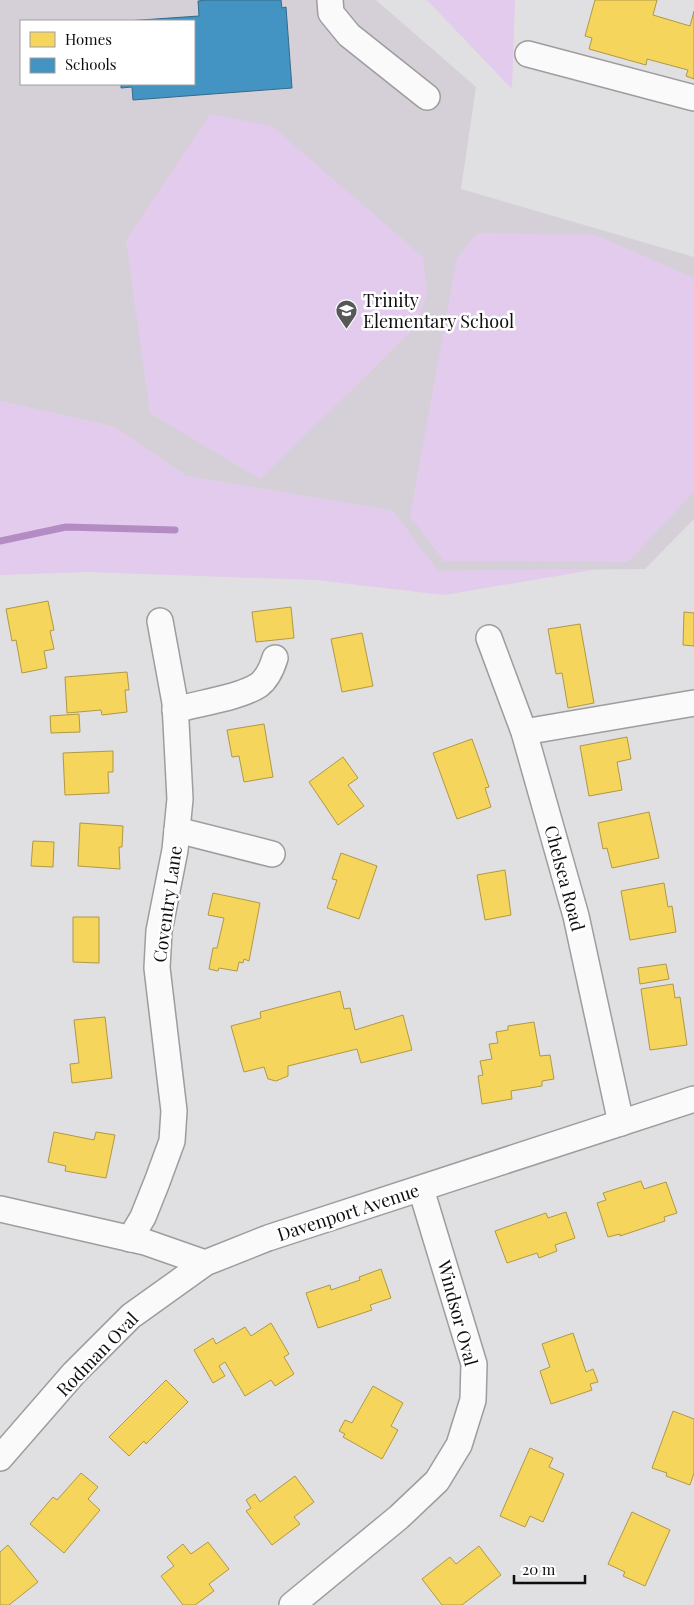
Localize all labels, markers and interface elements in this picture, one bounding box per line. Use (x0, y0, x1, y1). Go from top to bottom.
legend (20, 20, 195, 85)
text: Homes (65, 29, 112, 49)
text: Schools (65, 54, 117, 74)
place label: Trinity Elementary School (363, 288, 514, 333)
school or university icon: Trinity Elementary School (335, 298, 359, 329)
street label: Chelsea Road (539, 822, 591, 934)
street label: Coventry Lane (147, 844, 187, 964)
street label: Davenport Avenue (274, 1178, 422, 1246)
street label: Windsor Oval (432, 1257, 484, 1369)
street label: Rodman Oval (51, 1307, 143, 1401)
scale bar (514, 1552, 585, 1584)
text: 20 m (522, 1559, 556, 1579)

